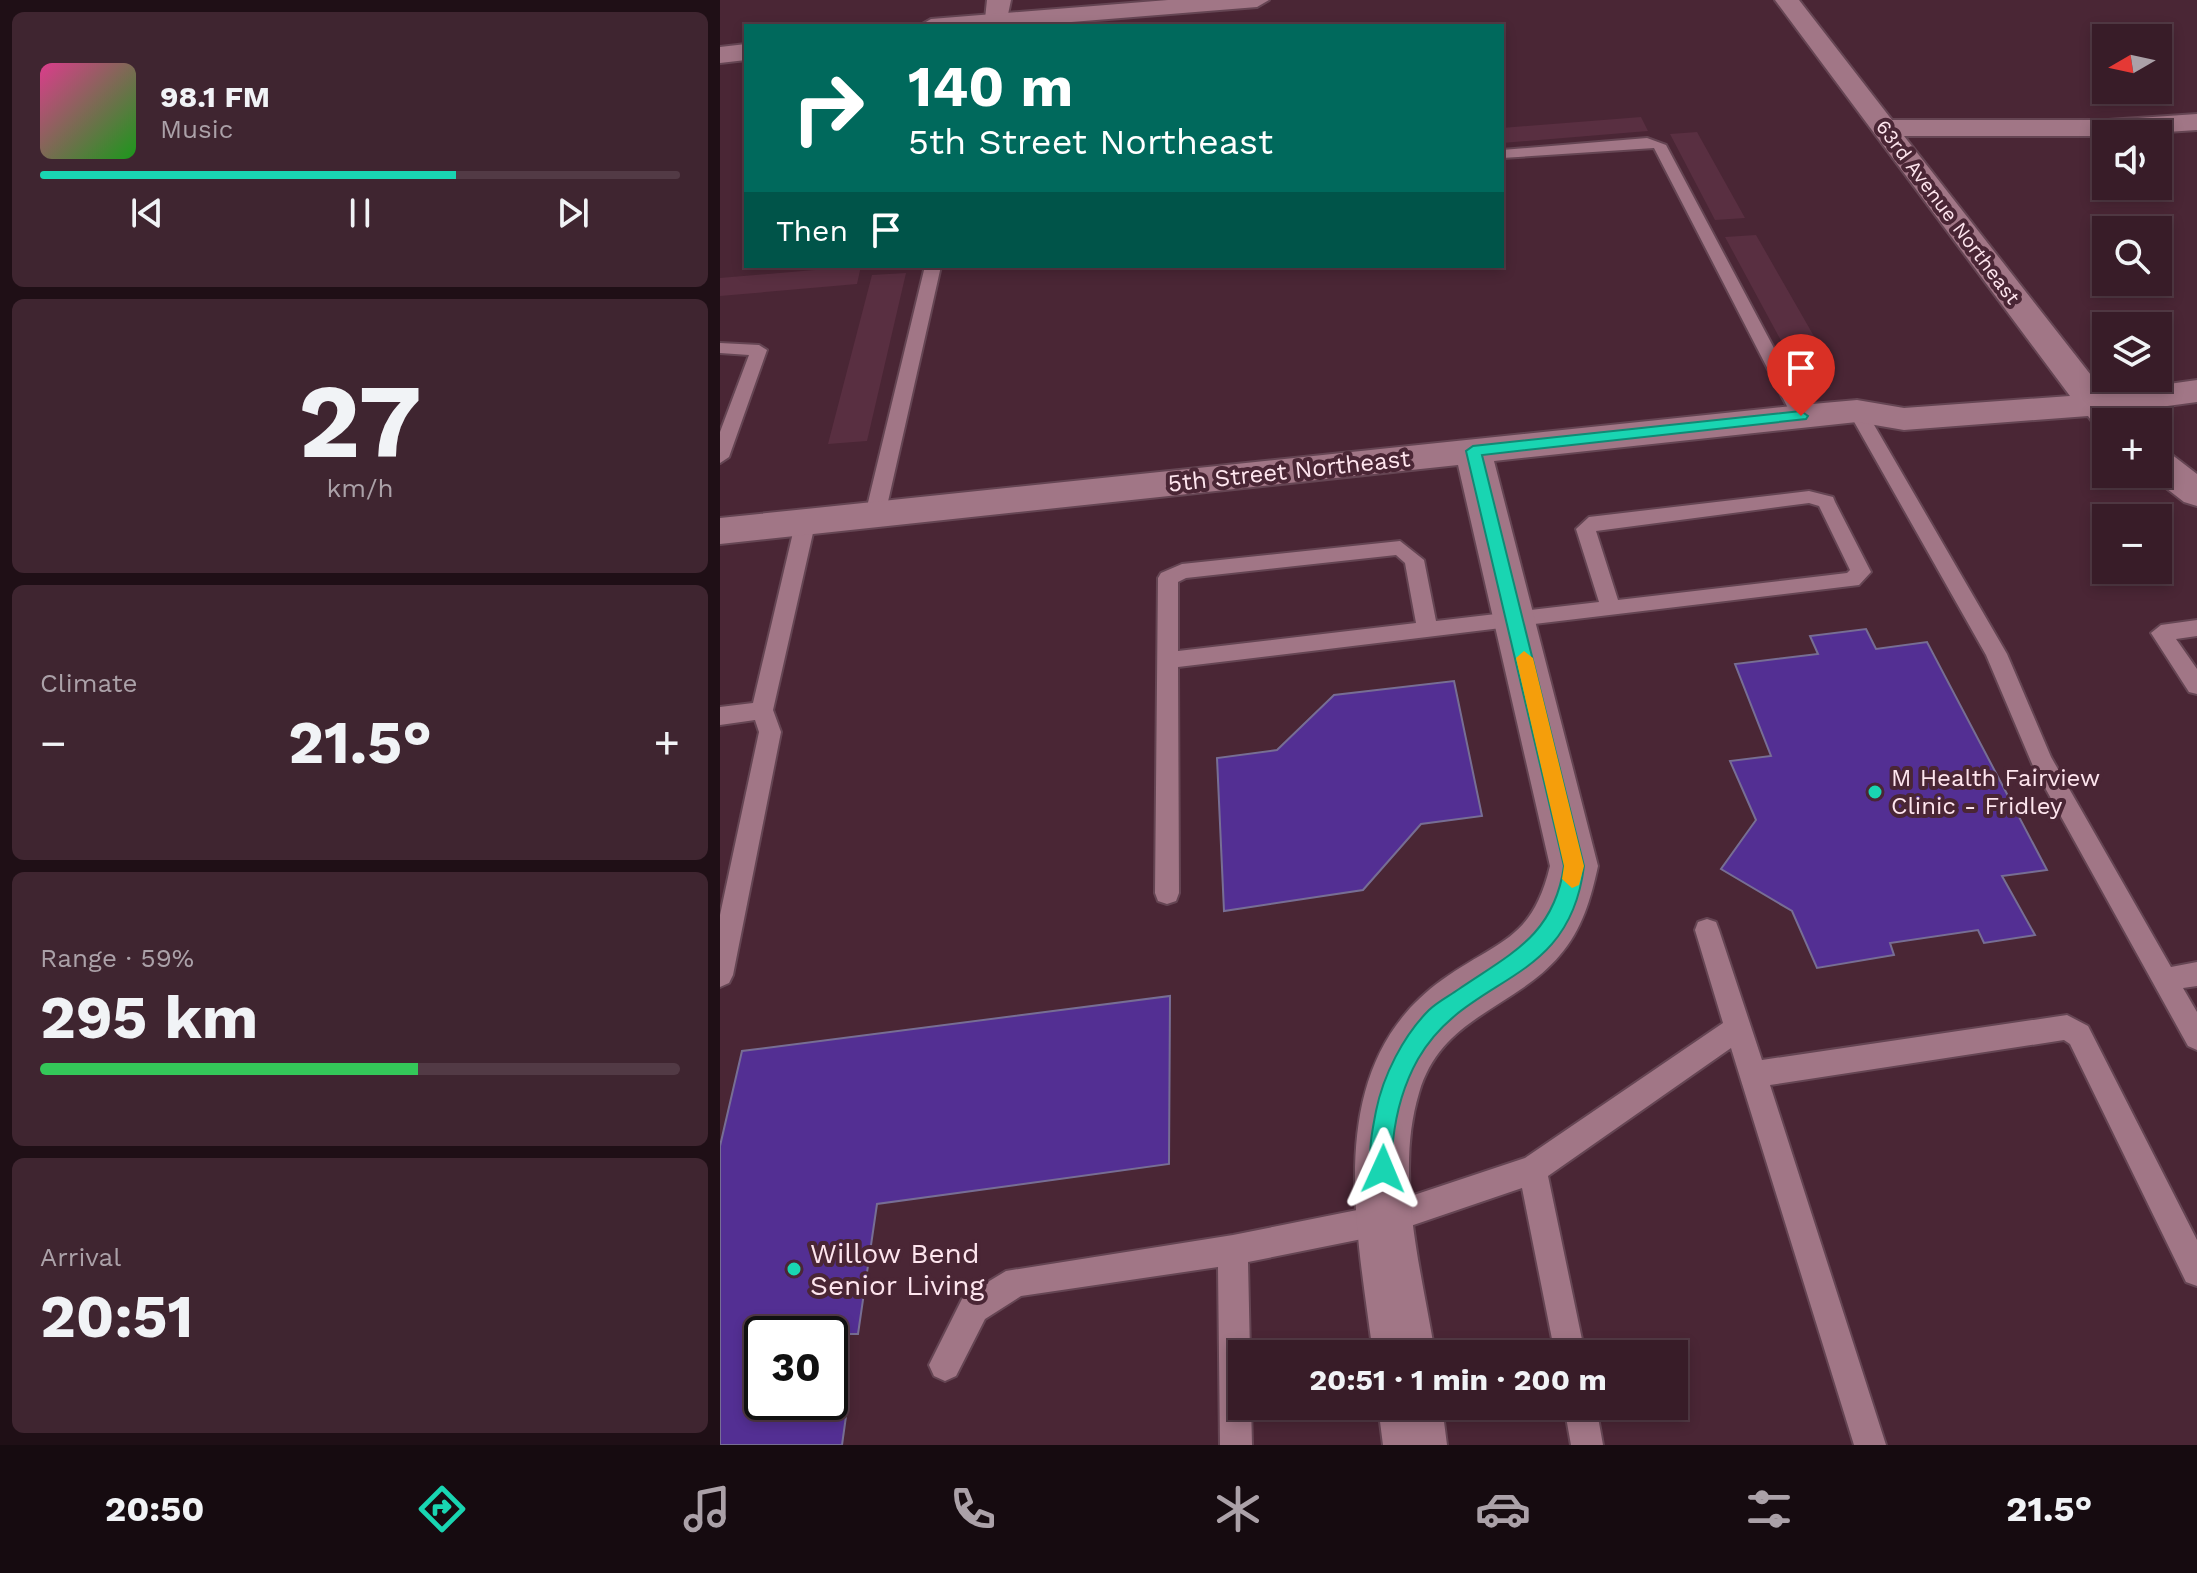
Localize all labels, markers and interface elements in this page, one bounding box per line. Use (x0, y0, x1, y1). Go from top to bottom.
north arrow (2092, 24, 2172, 104)
map controls (2092, 24, 2172, 584)
text: 140 m (908, 54, 1073, 120)
icon: right (776, 56, 880, 160)
text: 98.1 FM (160, 79, 270, 114)
text: Music (160, 114, 233, 144)
street label: 63rd Avenue Northeast (1871, 115, 2025, 309)
button: sound (2092, 120, 2172, 200)
text: 5th Street Northeast (908, 121, 1273, 163)
icon: previous (125, 191, 169, 235)
icon: pause (338, 191, 382, 235)
icon: next (551, 191, 595, 235)
icon: arrive (864, 208, 908, 252)
text: Then (776, 213, 848, 248)
button: search (2092, 216, 2172, 296)
button: layers (2092, 312, 2172, 392)
pin (1767, 334, 1835, 416)
icon: arrive (1779, 346, 1823, 390)
text: 27 (298, 360, 422, 482)
button: + (2092, 408, 2172, 488)
street label: 5th Street Northeast (1166, 444, 1412, 498)
text: km/h (327, 473, 393, 503)
button: − (2092, 504, 2172, 584)
text: Climate (40, 668, 138, 698)
text: 21.5° (288, 707, 432, 778)
text: − (40, 717, 67, 769)
text: + (653, 717, 680, 769)
place label: M Health Fairview Clinic - Fridley (1891, 764, 2100, 820)
marker: M Health Fairview Clinic - Fridley (1866, 783, 1884, 801)
text: Range · 59% (40, 943, 194, 973)
text: 295 km (40, 982, 258, 1053)
position arrow (1341, 1127, 1425, 1211)
place label: Willow Bend Senior Living (810, 1237, 985, 1302)
text: Arrival (40, 1242, 121, 1272)
marker: Willow Bend Senior Living (785, 1260, 803, 1278)
text: 20:51 (40, 1281, 193, 1352)
speed limit sign: 30 (744, 1316, 848, 1420)
text: 20:51 · 1 min · 200 m (1309, 1362, 1607, 1397)
icon: directions (414, 1481, 470, 1537)
icon: music (679, 1481, 735, 1537)
icon: phone (945, 1481, 1001, 1537)
icon: climate (1210, 1481, 1266, 1537)
icon: car (1475, 1481, 1531, 1537)
icon: filters (1741, 1481, 1797, 1537)
text: 20:50 (105, 1488, 204, 1530)
text: 21.5° (2006, 1488, 2092, 1530)

